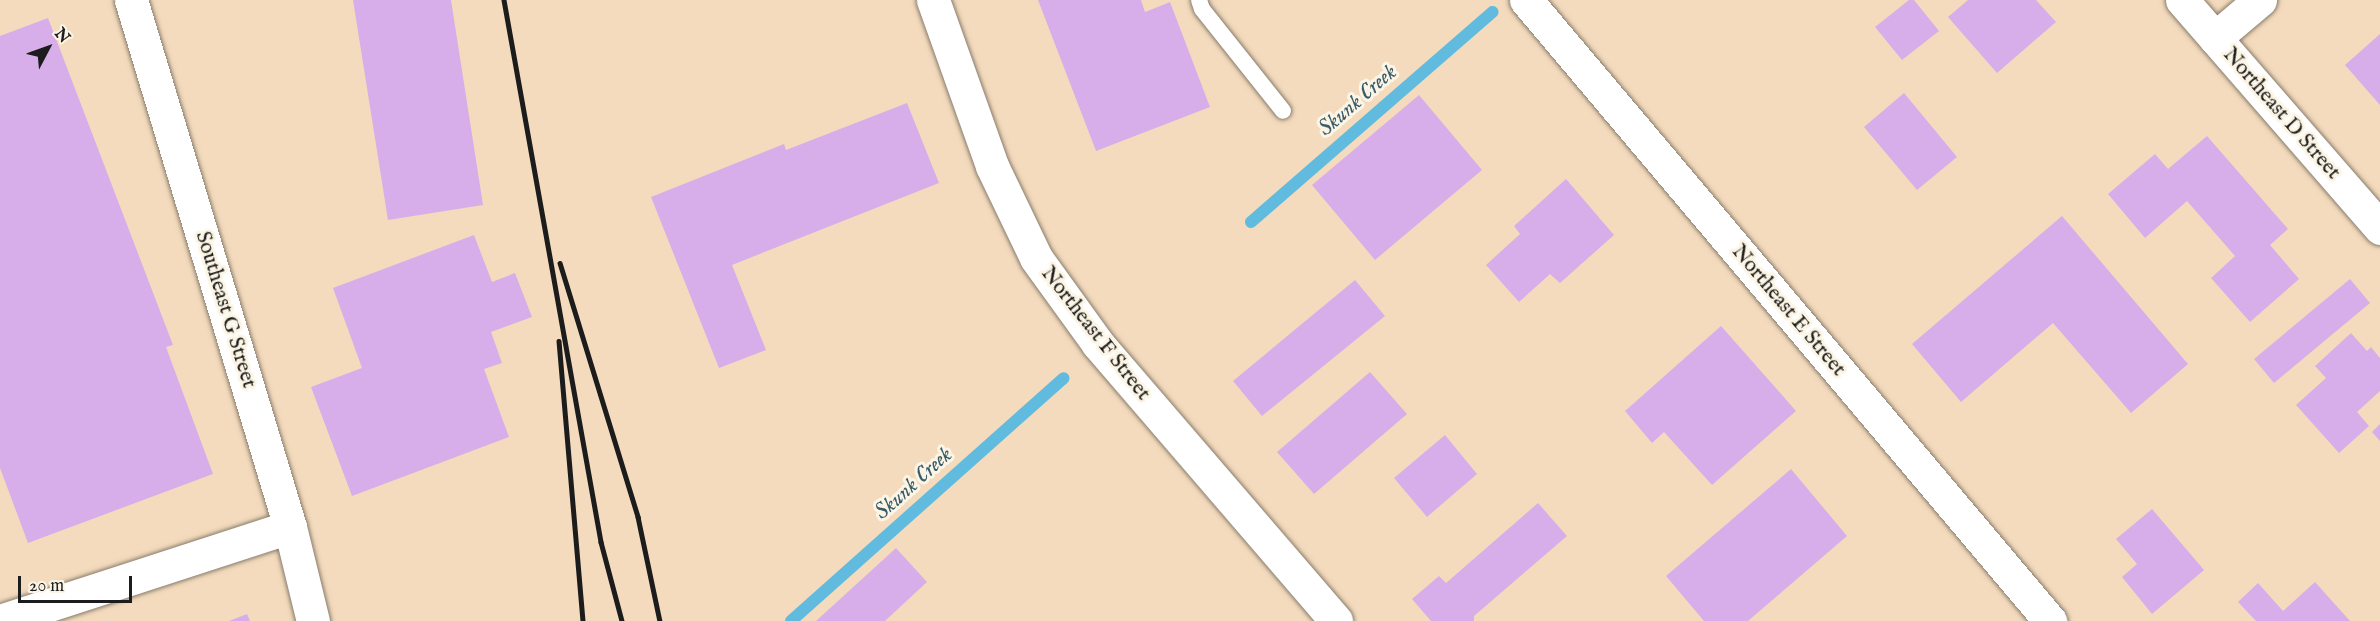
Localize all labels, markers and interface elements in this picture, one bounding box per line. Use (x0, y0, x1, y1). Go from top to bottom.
north arrow (18, 18, 78, 78)
text: N (49, 24, 74, 48)
street label: Northeast D Street (2217, 43, 2345, 185)
water label: Skunk Creek (1313, 60, 1403, 142)
street label: Southeast G Street (189, 229, 261, 391)
street label: Northeast E Street (1726, 240, 1850, 382)
street label: Northeast F Street (1035, 262, 1155, 406)
water label: Skunk Creek (870, 442, 958, 526)
scale bar (21, 564, 135, 602)
text: 20 m (29, 575, 64, 598)

